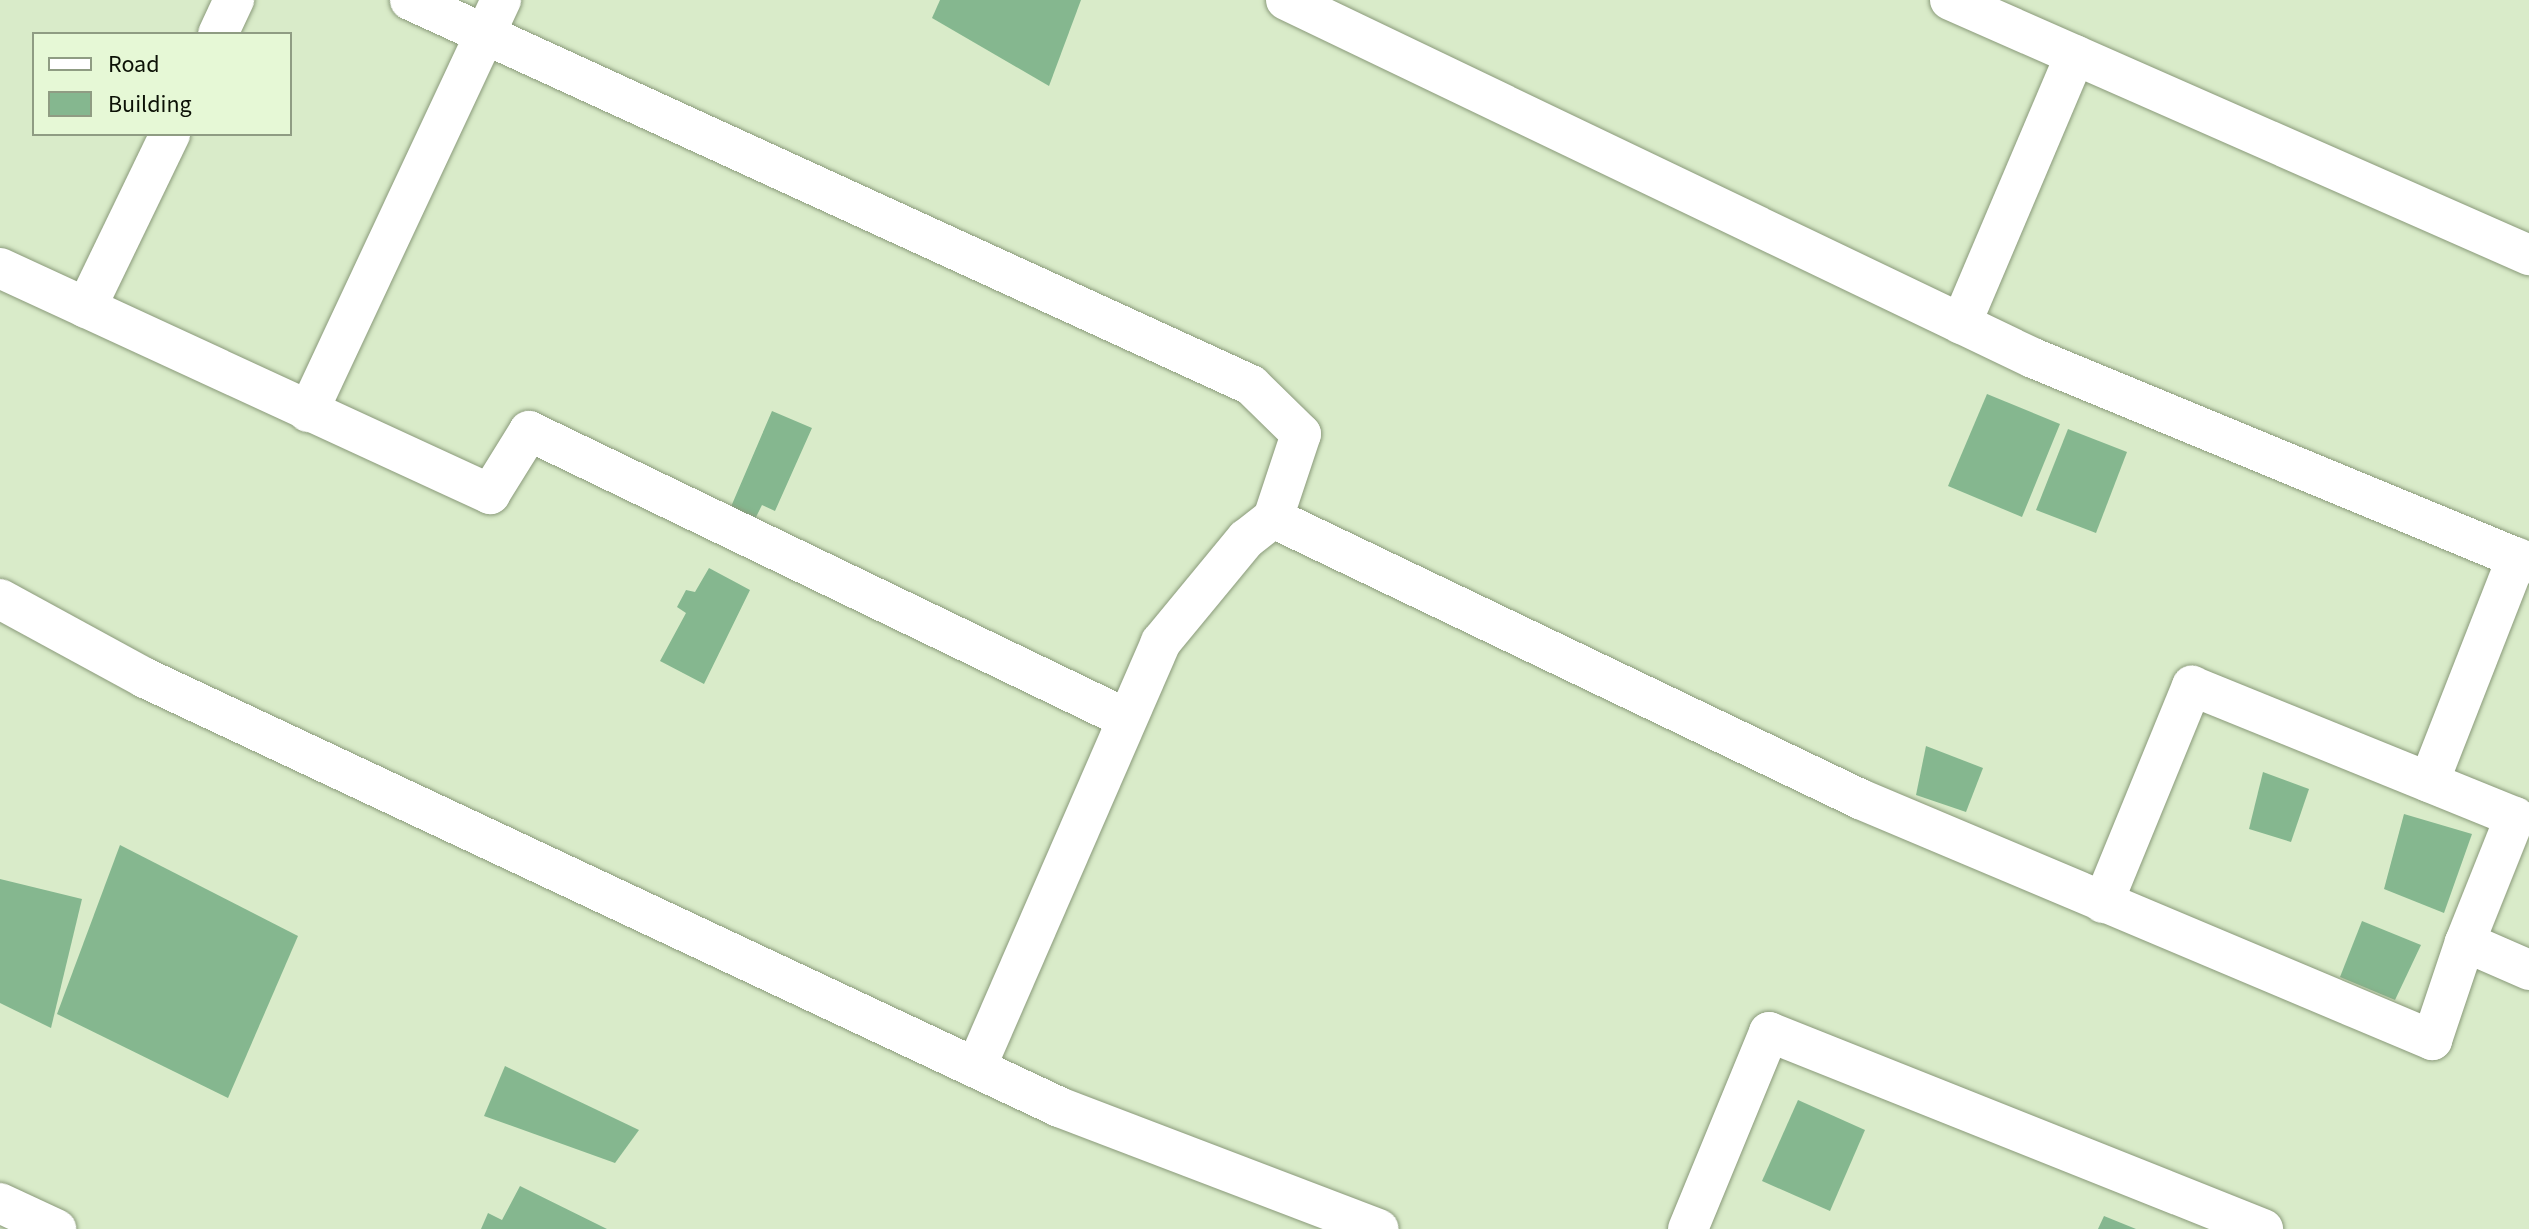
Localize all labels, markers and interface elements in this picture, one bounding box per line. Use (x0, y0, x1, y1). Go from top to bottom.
legend (32, 32, 292, 136)
text: Road (108, 47, 160, 82)
text: Building (108, 87, 192, 122)

